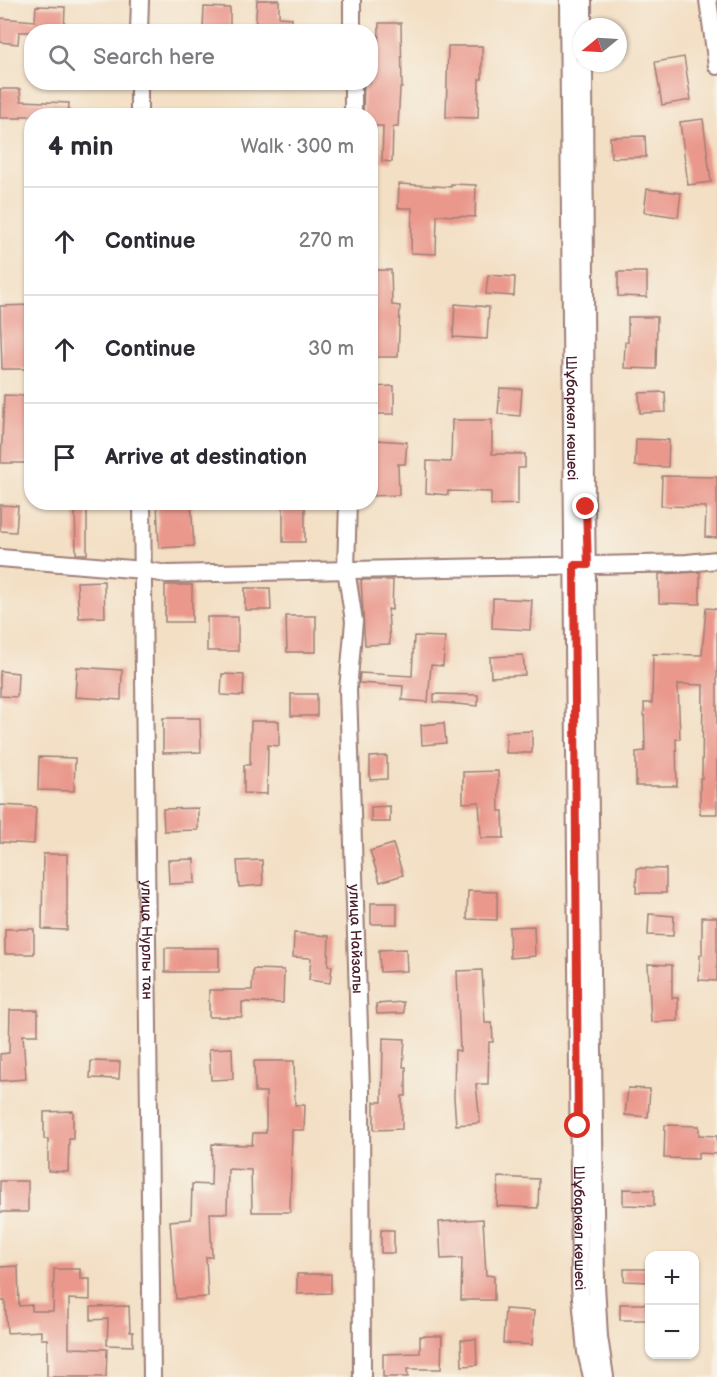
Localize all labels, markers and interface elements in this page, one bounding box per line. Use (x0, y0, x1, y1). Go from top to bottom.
north arrow (573, 18, 627, 72)
search box (24, 24, 378, 90)
icon: search (45, 41, 78, 74)
text: Search here (93, 44, 215, 71)
text: 4 min (48, 132, 113, 163)
text: Walk · 300 m (241, 135, 354, 159)
icon: ahead (48, 225, 81, 258)
text: Continue (105, 228, 195, 255)
text: 270 m (299, 229, 354, 253)
icon: ahead (48, 333, 81, 366)
text: Continue (105, 336, 195, 363)
text: 30 m (308, 337, 354, 361)
street label: Шұбаркөл көшесі (561, 355, 581, 481)
icon: arrive (48, 441, 81, 474)
text: Arrive at destination (105, 444, 307, 471)
route end (572, 493, 598, 519)
street label: улица Нурлы тан (136, 880, 157, 1000)
street label: улица Найзалы (344, 884, 367, 994)
route start (564, 1112, 590, 1138)
street label: Шұбаркөл көшесі (569, 1165, 589, 1291)
map controls (645, 1251, 699, 1359)
button: + (645, 1251, 699, 1305)
button: − (645, 1305, 699, 1359)

